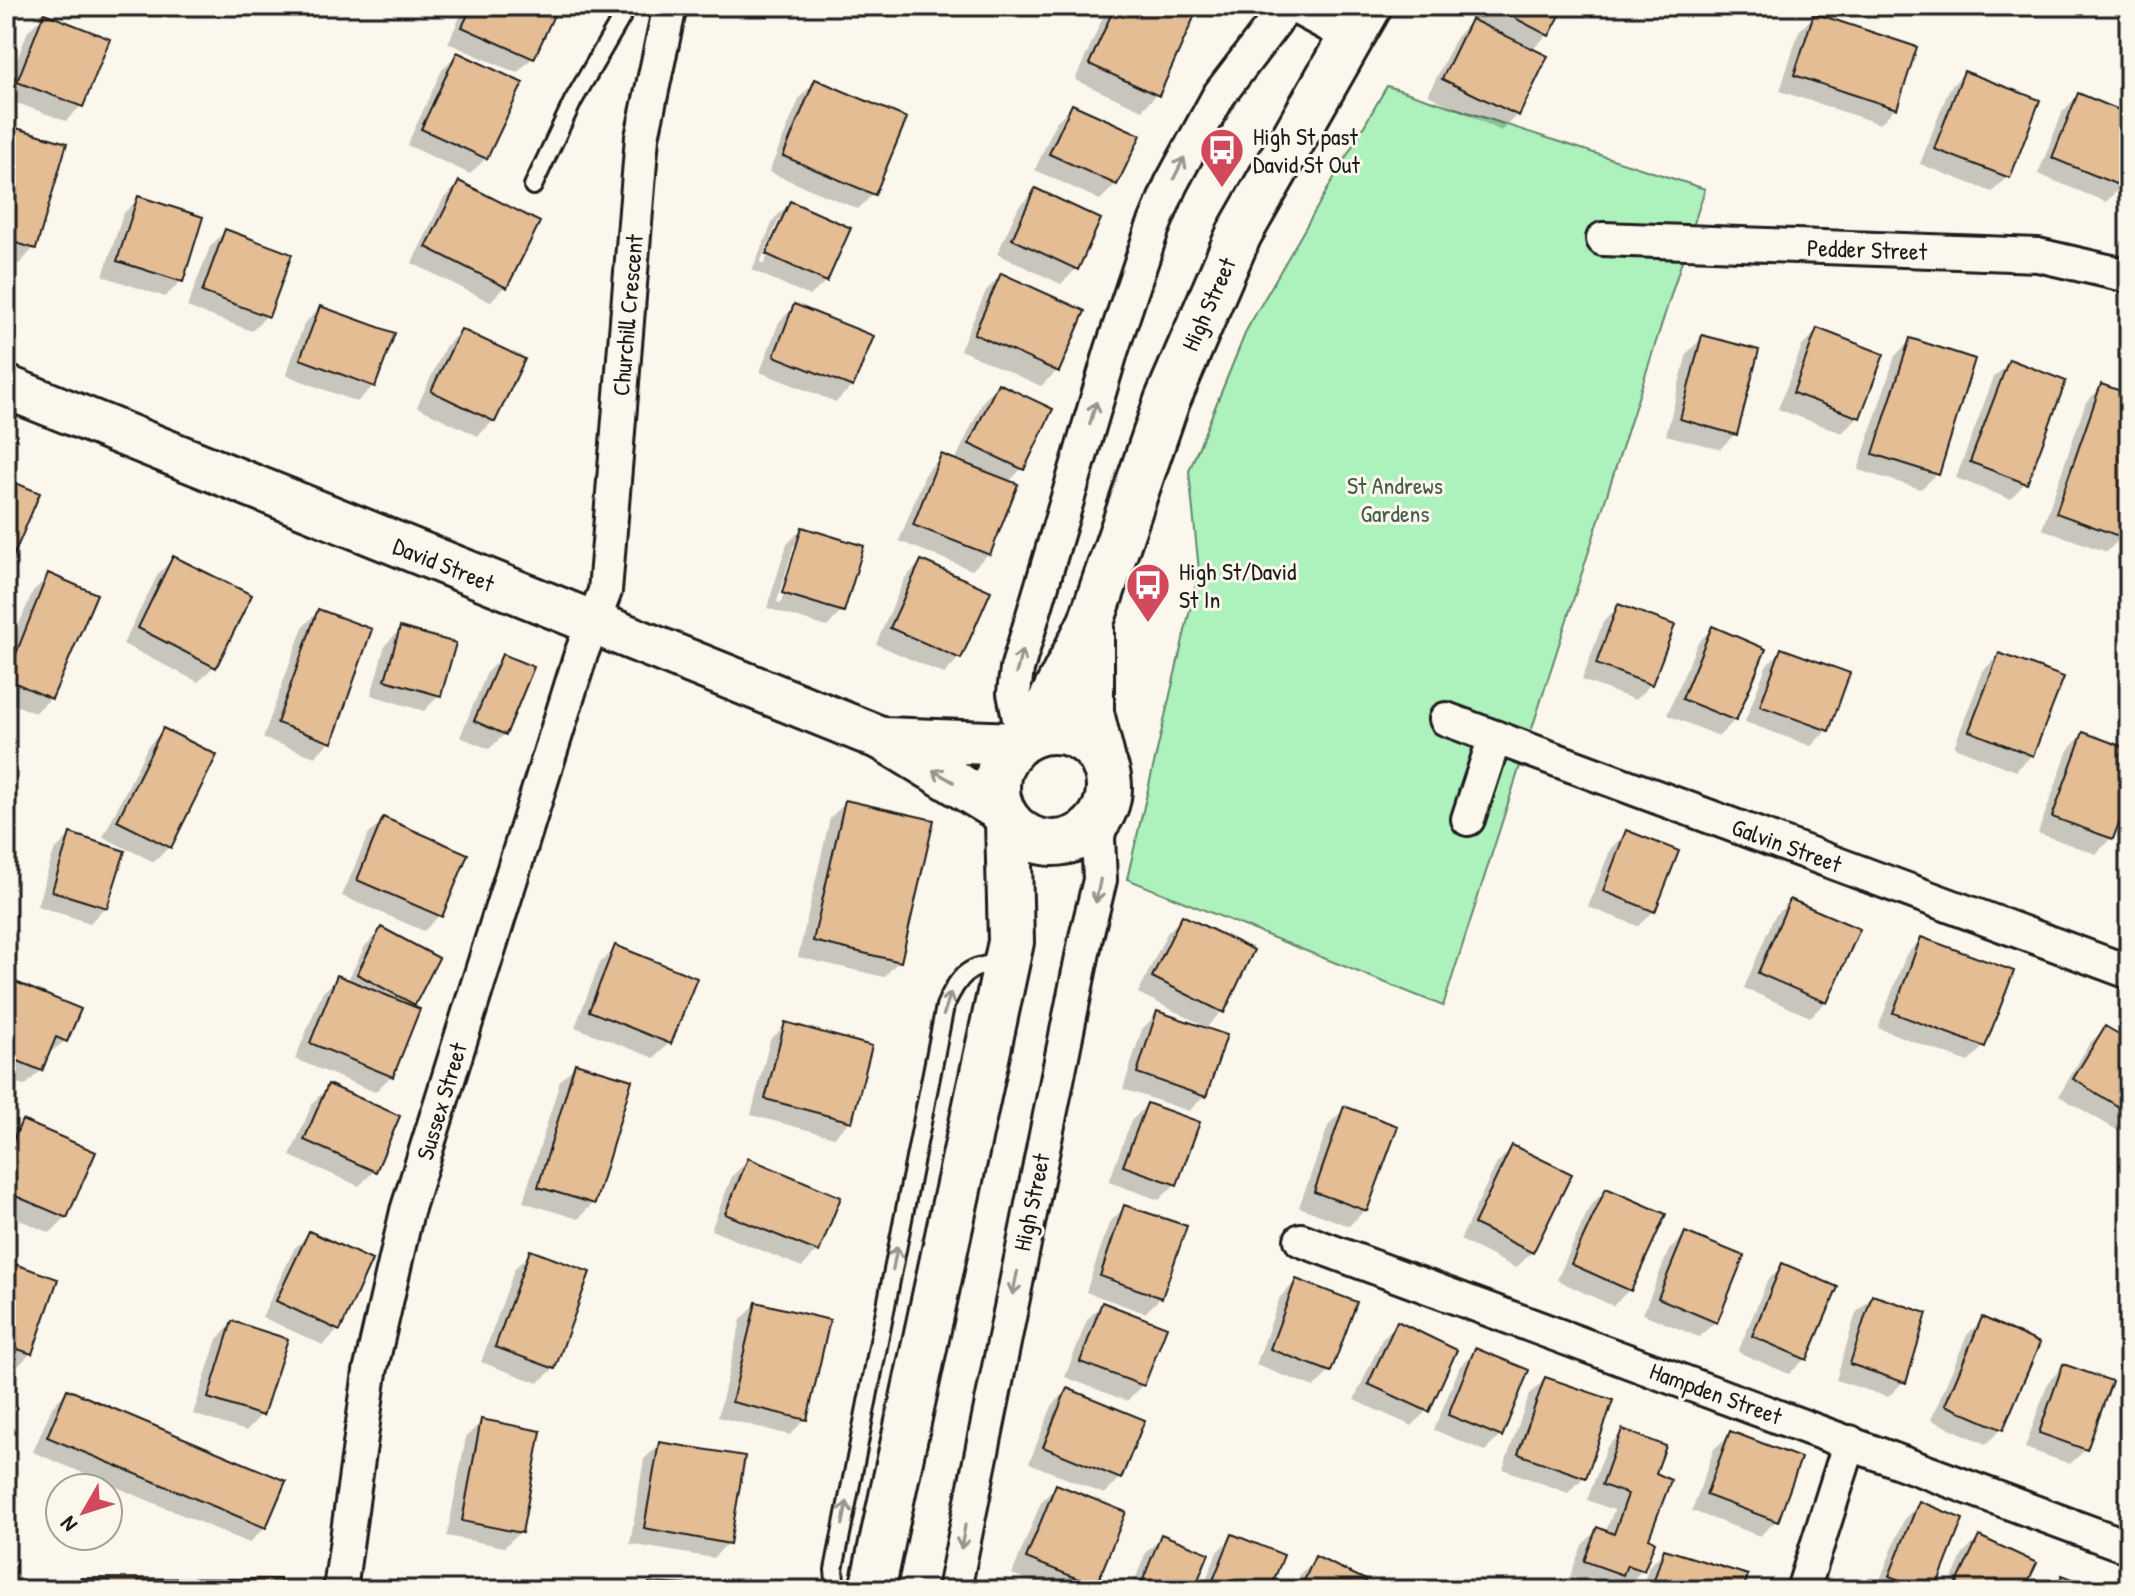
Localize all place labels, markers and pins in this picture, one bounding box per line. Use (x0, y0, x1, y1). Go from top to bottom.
place label: High St past David St Out (1253, 120, 1360, 180)
bus stop icon: High St past David St Out (1198, 126, 1246, 189)
place label: High St/David St In (1179, 555, 1296, 615)
bus stop icon: High St/David St In (1124, 561, 1172, 624)

